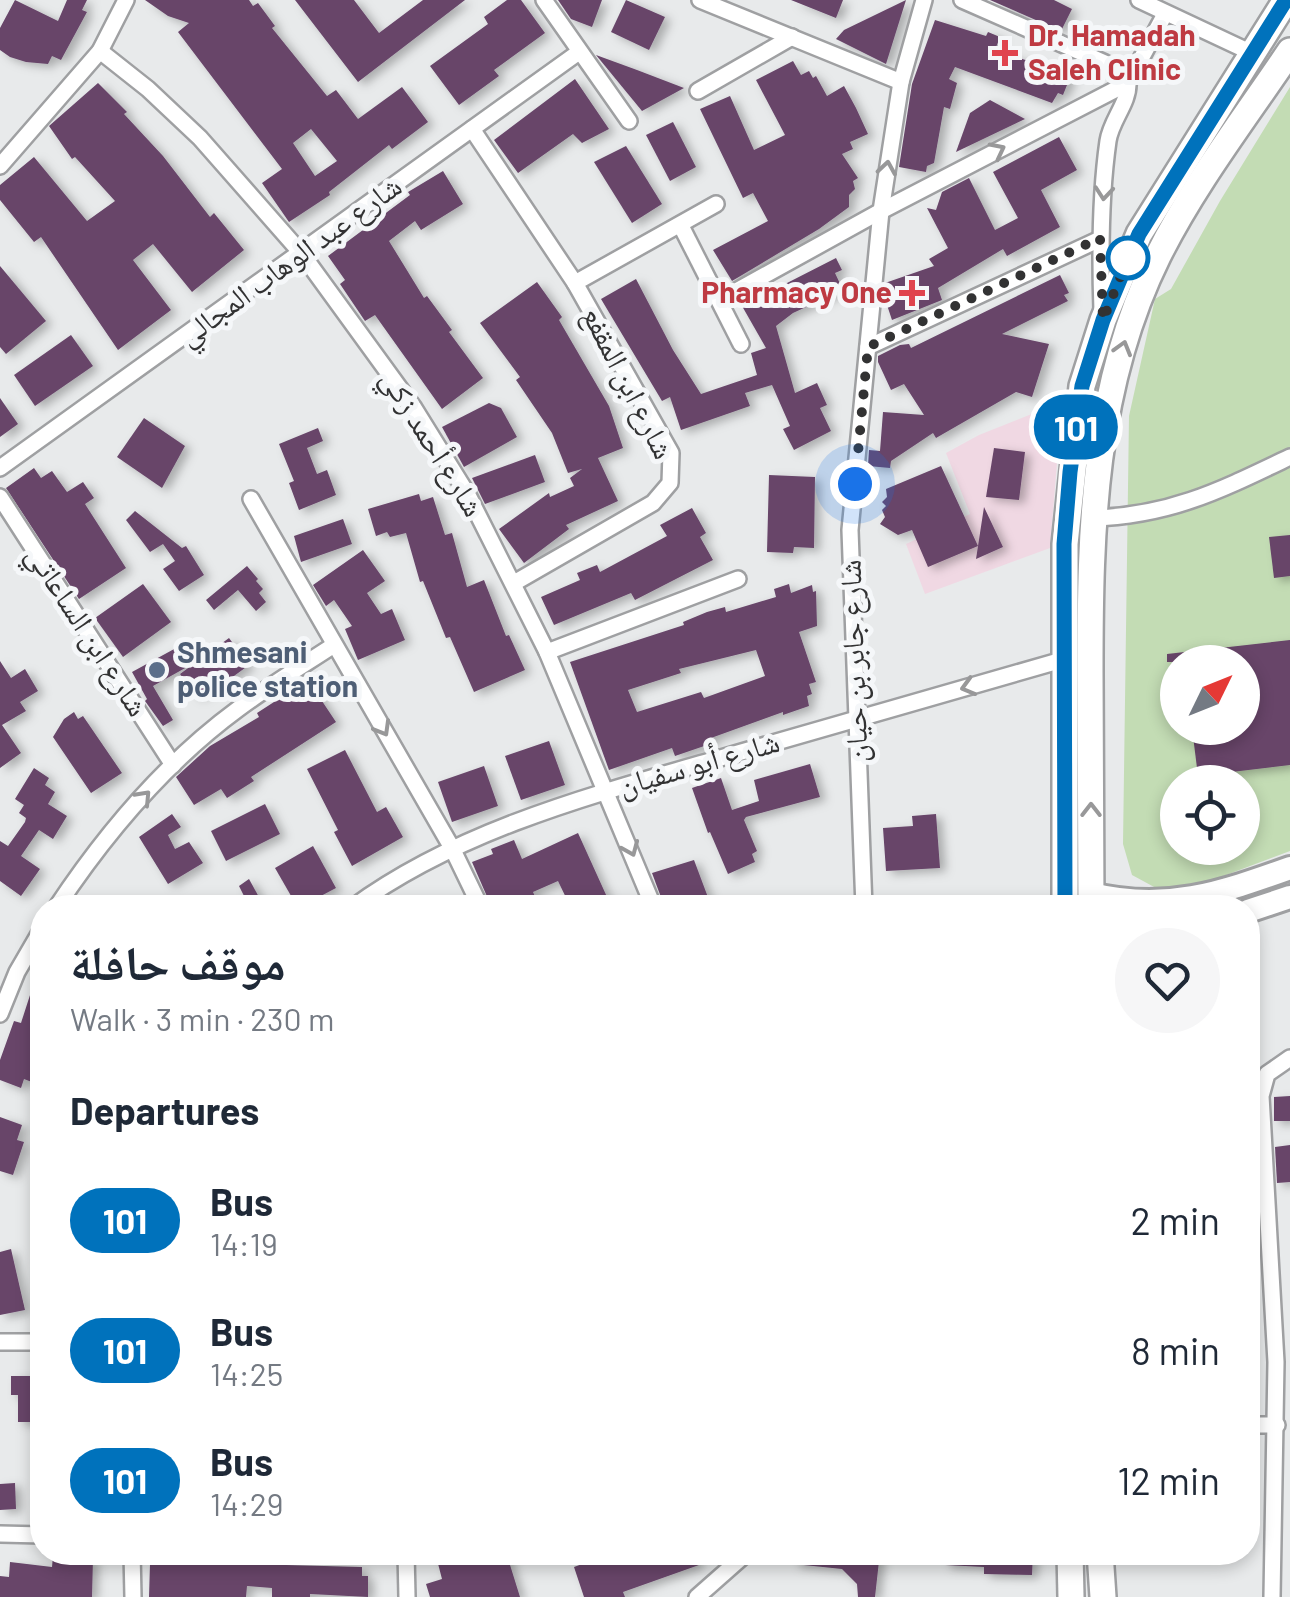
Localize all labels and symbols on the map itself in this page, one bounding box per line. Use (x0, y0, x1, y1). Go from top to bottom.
place label: Dr. Hamadah Saleh Clinic (1028, 16, 1196, 86)
marker: Dr. Hamadah Saleh Clinic (992, 40, 1018, 66)
one-way arrow (988, 143, 1006, 162)
one-way arrow (876, 160, 897, 177)
street label: شارع عبد الوهاب المجالي (170, 166, 412, 359)
one-way arrow (1094, 186, 1115, 202)
unlabelled marker (1107, 237, 1149, 279)
place label: Pharmacy One (701, 273, 892, 309)
marker: Pharmacy One (901, 282, 923, 304)
street label: شارع ابن المقفع (574, 300, 683, 465)
one-way arrow (1111, 340, 1132, 357)
street label: شارع أحمد زكي (368, 362, 493, 526)
line badge: 101 (1018, 394, 1134, 460)
your location (830, 459, 880, 509)
street label: شارع ابن الساعاتي (14, 538, 157, 726)
street label: شارع جابر بن حيان (830, 559, 877, 763)
place label: Shmesani police station (177, 633, 358, 703)
north arrow (1160, 645, 1260, 745)
marker: Shmesani police station (146, 659, 168, 681)
one-way arrow (961, 675, 978, 696)
one-way arrow (371, 718, 390, 736)
street label: شارع أبو سفيان (614, 722, 784, 805)
one-way arrow (132, 790, 150, 809)
one-way arrow (1080, 802, 1102, 818)
one-way arrow (619, 839, 639, 857)

